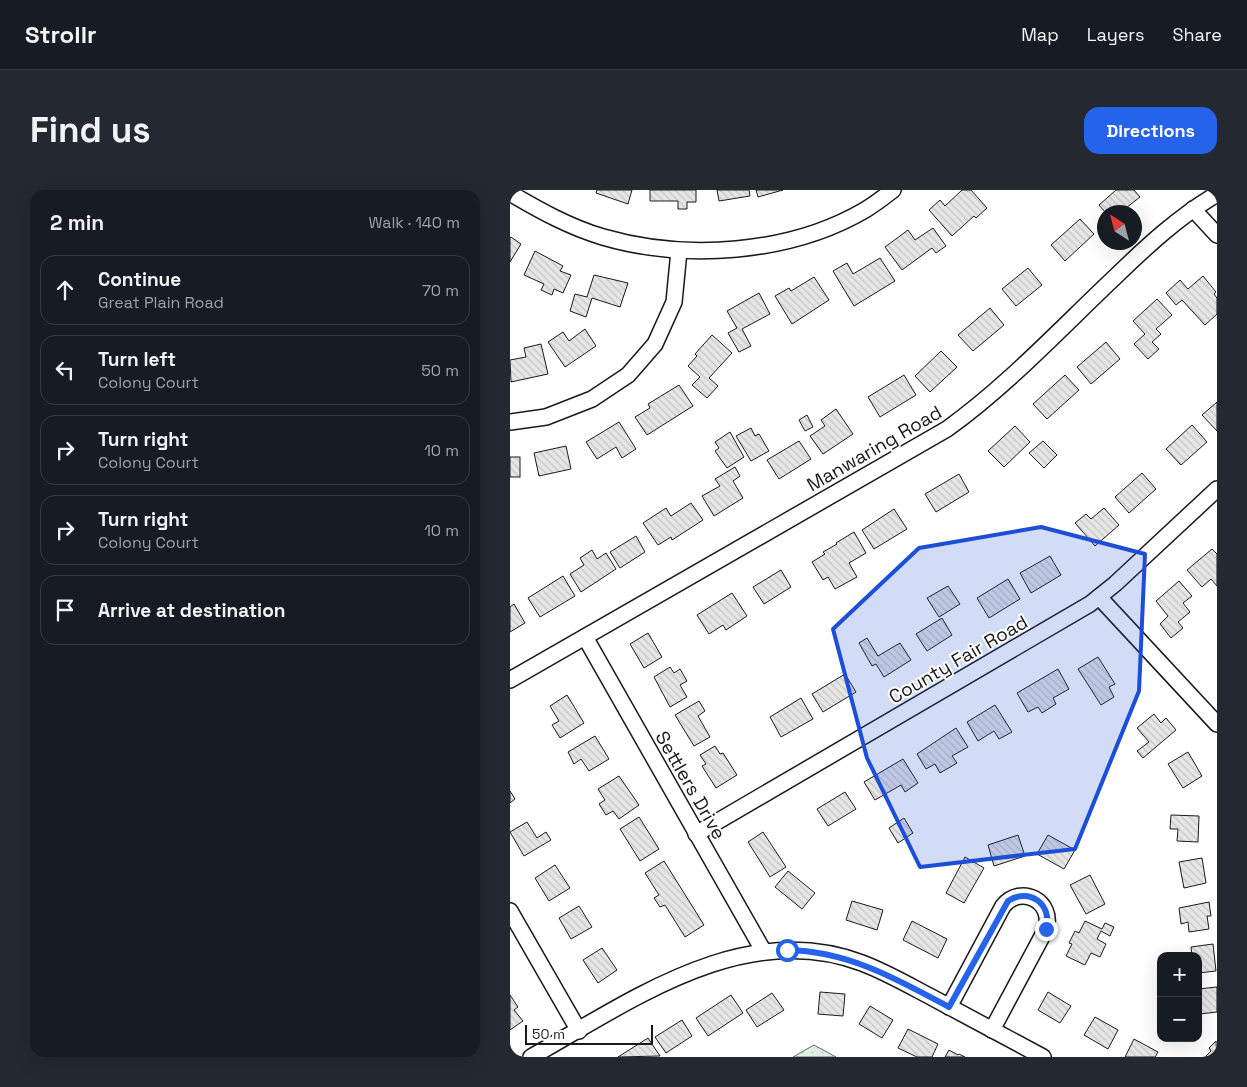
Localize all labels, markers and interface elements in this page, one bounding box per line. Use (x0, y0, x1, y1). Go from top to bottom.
text: Strollr (25, 19, 97, 50)
text: Map (1021, 23, 1059, 46)
text: Layers (1087, 23, 1144, 46)
text: Share (1172, 23, 1222, 46)
button: Directions (1084, 107, 1217, 154)
text: Find us (30, 108, 151, 152)
north arrow (1097, 205, 1142, 250)
text: 2 min (50, 209, 104, 236)
text: Walk · 140 m (368, 212, 460, 233)
text: Continue (98, 267, 181, 292)
icon: ahead (51, 276, 79, 304)
text: 70 m (422, 280, 459, 301)
text: Great Plain Road (98, 292, 224, 313)
text: Turn left (98, 347, 176, 372)
icon: left (51, 356, 79, 384)
text: 50 m (421, 360, 459, 381)
text: Colony Court (98, 372, 199, 393)
street label: Manwaring Road (802, 400, 946, 497)
text: Turn right (98, 427, 188, 452)
icon: right (51, 436, 79, 464)
text: 10 m (424, 440, 459, 461)
text: Colony Court (98, 452, 199, 473)
text: Turn right (98, 507, 188, 532)
icon: right (51, 516, 79, 544)
text: 10 m (424, 520, 459, 541)
text: Colony Court (98, 532, 199, 553)
icon: arrive (51, 596, 79, 624)
text: Arrive at destination (98, 598, 286, 623)
street label: County Fair Road (884, 609, 1032, 709)
street label: Settlers Drive (649, 727, 732, 844)
route end (1035, 918, 1058, 941)
route start (776, 939, 799, 962)
map controls (1157, 952, 1202, 1042)
button: + (1157, 952, 1202, 997)
button: − (1157, 997, 1202, 1042)
scale bar (525, 1022, 652, 1045)
text: 50 m (532, 1025, 565, 1043)

